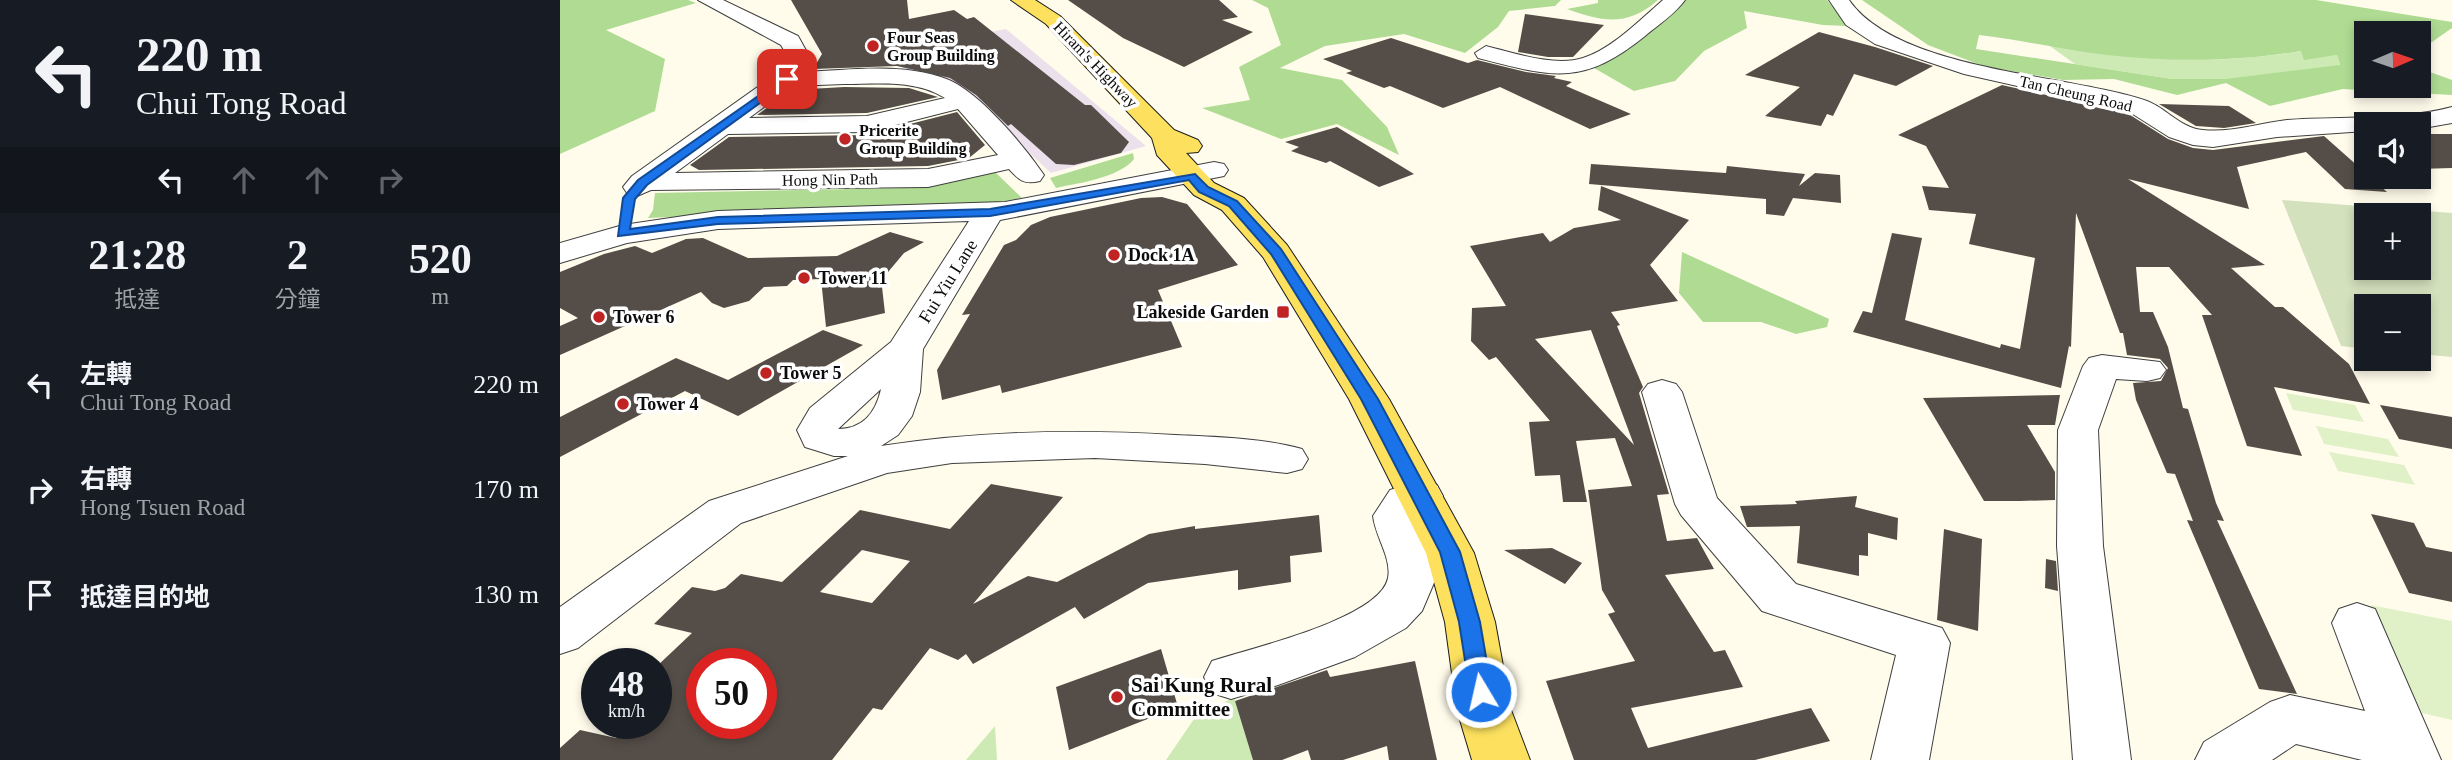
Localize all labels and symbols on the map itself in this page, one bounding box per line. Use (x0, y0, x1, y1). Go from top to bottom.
street label: Hiram's Highway (1050, 18, 1141, 111)
north arrow (2354, 21, 2431, 98)
place label: Four Seas Group Building (887, 29, 995, 65)
marker: Four Seas Group Building (865, 38, 881, 54)
pin (757, 49, 817, 109)
street label: Tan Cheung Road (2018, 72, 2134, 116)
place label: Pricerite Group Building (859, 122, 967, 158)
marker: Pricerite Group Building (837, 131, 853, 147)
street label: Hong Nin Path (782, 170, 878, 190)
street label: Fui Yiu Lane (915, 236, 981, 326)
place label: Dock 1A (1128, 245, 1195, 265)
marker: Dock 1A (1106, 247, 1122, 263)
place label: Tower 11 (818, 268, 888, 288)
marker: Tower 11 (796, 270, 812, 286)
place label: Lakeside Garden (1136, 302, 1269, 322)
marker: Lakeside Garden (1275, 304, 1291, 320)
place label: Tower 6 (613, 307, 675, 327)
marker: Tower 6 (591, 309, 607, 325)
place label: Tower 5 (780, 363, 842, 383)
marker: Tower 5 (758, 365, 774, 381)
place label: Tower 4 (637, 394, 699, 414)
marker: Tower 4 (615, 396, 631, 412)
speed limit sign: 50 (686, 648, 777, 739)
position arrow (1444, 655, 1518, 729)
place label: Sai Kung Rural Committee (1131, 673, 1272, 721)
marker: Sai Kung Rural Committee (1109, 689, 1125, 705)

